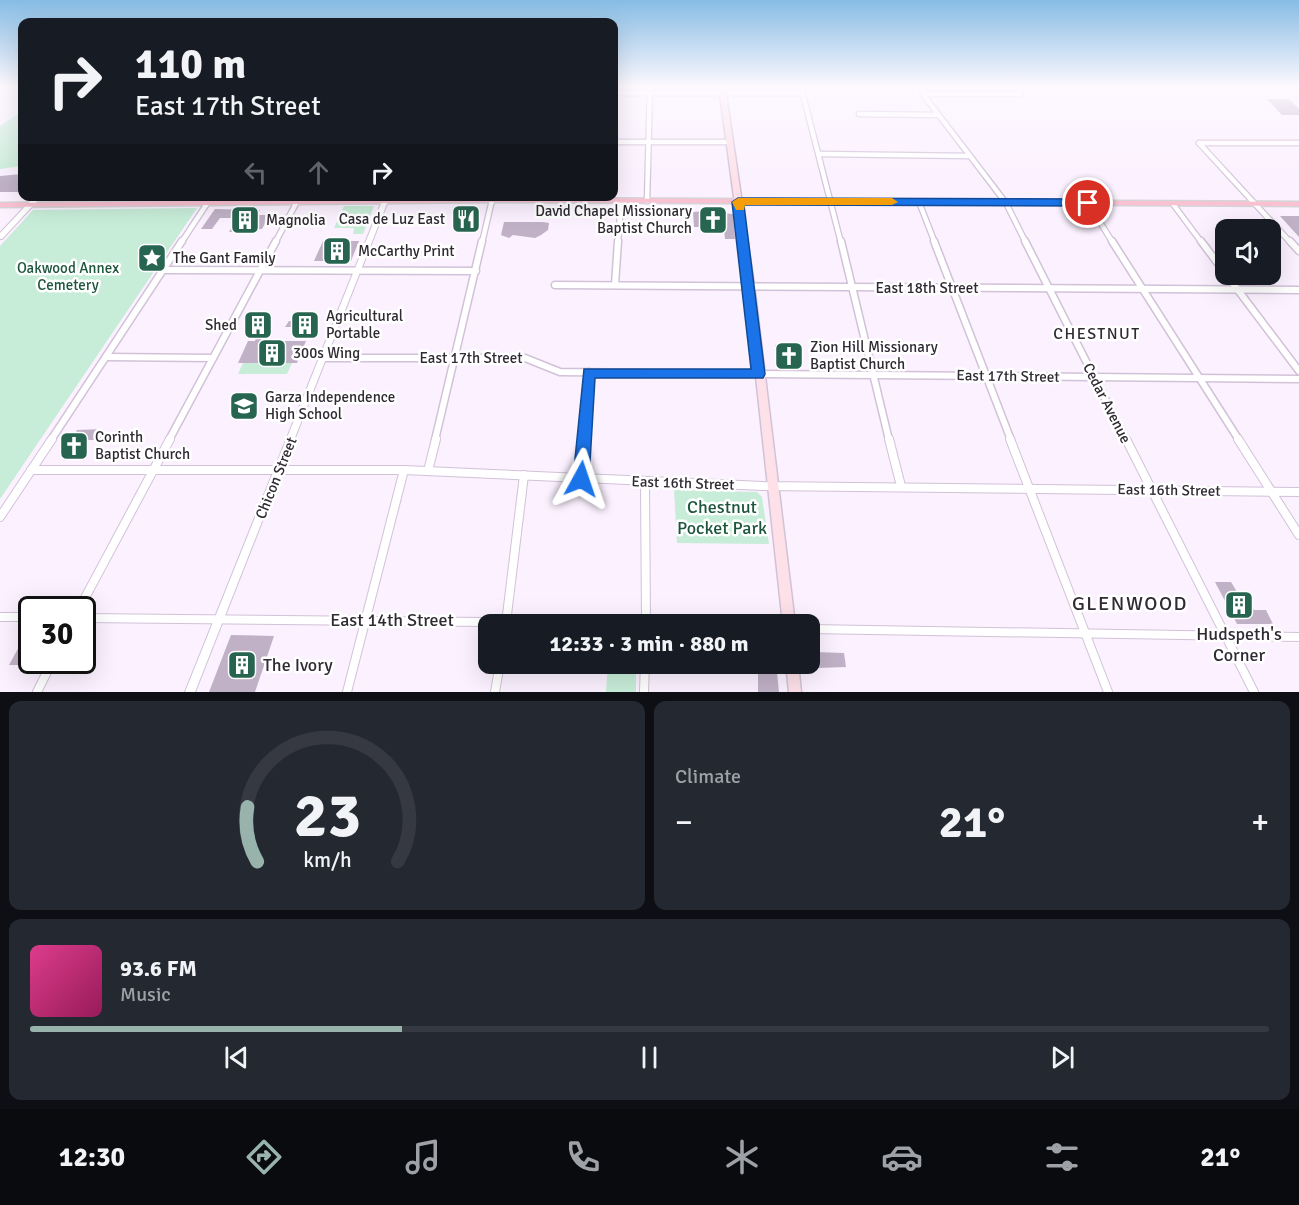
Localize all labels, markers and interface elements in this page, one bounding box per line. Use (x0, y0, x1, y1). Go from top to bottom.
text: 110 m (135, 39, 246, 90)
icon: right (36, 42, 114, 120)
text: East 17th Street (135, 90, 321, 123)
icon: left (239, 156, 272, 189)
icon: ahead (302, 156, 335, 189)
icon: right (365, 156, 398, 189)
pin (1062, 177, 1113, 228)
icon: arrive (1071, 186, 1104, 219)
place label: David Chapel Missionary Baptist Church (535, 202, 692, 237)
restaurant icon: Casa de Luz East (450, 203, 482, 235)
building icon: Magnolia (229, 204, 261, 236)
church icon: David Chapel Missionary Baptist Church (697, 204, 729, 236)
place label: Casa de Luz East (339, 210, 445, 228)
place label: Magnolia (266, 211, 326, 229)
map controls (1215, 219, 1281, 285)
button: sound (1215, 219, 1281, 285)
building icon: McCarthy Print (321, 235, 353, 267)
place icon: The Gant Family (136, 242, 168, 274)
place label: McCarthy Print (358, 242, 455, 260)
place label: The Gant Family (173, 249, 276, 267)
park label: Oakwood Annex Cemetery (17, 259, 119, 294)
street label: East 18th Street (875, 279, 979, 297)
place label: Agricultural Portable (326, 307, 403, 342)
building icon: Shed (242, 309, 274, 341)
building icon: Agricultural Portable (289, 309, 321, 341)
place label: Shed (205, 316, 237, 334)
district label: CHESTNUT (1053, 324, 1141, 344)
building icon: 300s Wing (256, 337, 288, 369)
place label: Zion Hill Missionary Baptist Church (810, 338, 938, 373)
church icon: Zion Hill Missionary Baptist Church (773, 340, 805, 372)
place label: 300s Wing (293, 344, 360, 362)
street label: East 17th Street (419, 349, 523, 367)
street label: Cedar Avenue (1079, 360, 1135, 446)
street label: East 17th Street (956, 366, 1060, 386)
place label: Garza Independence High School (265, 388, 395, 423)
school or university icon: Garza Independence High School (228, 390, 260, 422)
place label: Corinth Baptist Church (95, 428, 190, 463)
church icon: Corinth Baptist Church (58, 430, 90, 462)
street label: Chicon Street (251, 434, 301, 522)
position arrow (549, 447, 613, 511)
street label: East 16th Street (631, 472, 735, 494)
street label: East 16th Street (1117, 480, 1221, 500)
park label: Chestnut Pocket Park (677, 496, 767, 539)
building icon: Hudspeth's Corner (1223, 589, 1255, 621)
district label: GLENWOOD (1072, 591, 1188, 616)
speed limit sign: 30 (18, 596, 96, 674)
street label: East 14th Street (330, 609, 454, 631)
place label: Hudspeth's Corner (1196, 623, 1282, 666)
text: 12:33 · 3 min · 880 m (549, 630, 749, 657)
building icon: The Ivory (226, 649, 258, 681)
place label: The Ivory (263, 654, 333, 676)
text: Climate (675, 764, 741, 789)
text: 23 (293, 777, 361, 854)
text: 21° (939, 795, 1005, 850)
text: − (675, 802, 693, 843)
text: + (1251, 802, 1269, 843)
text: km/h (303, 848, 351, 874)
text: 93.6 FM (120, 955, 197, 982)
text: Music (120, 982, 171, 1007)
icon: previous (220, 1041, 253, 1074)
icon: pause (633, 1041, 666, 1074)
icon: next (1046, 1041, 1079, 1074)
icon: directions (243, 1136, 285, 1178)
icon: music (402, 1136, 444, 1178)
icon: phone (562, 1136, 604, 1178)
icon: climate (721, 1136, 763, 1178)
icon: car (881, 1136, 923, 1178)
icon: filters (1041, 1136, 1083, 1178)
text: 12:30 (59, 1141, 125, 1174)
text: 21° (1200, 1141, 1240, 1174)

